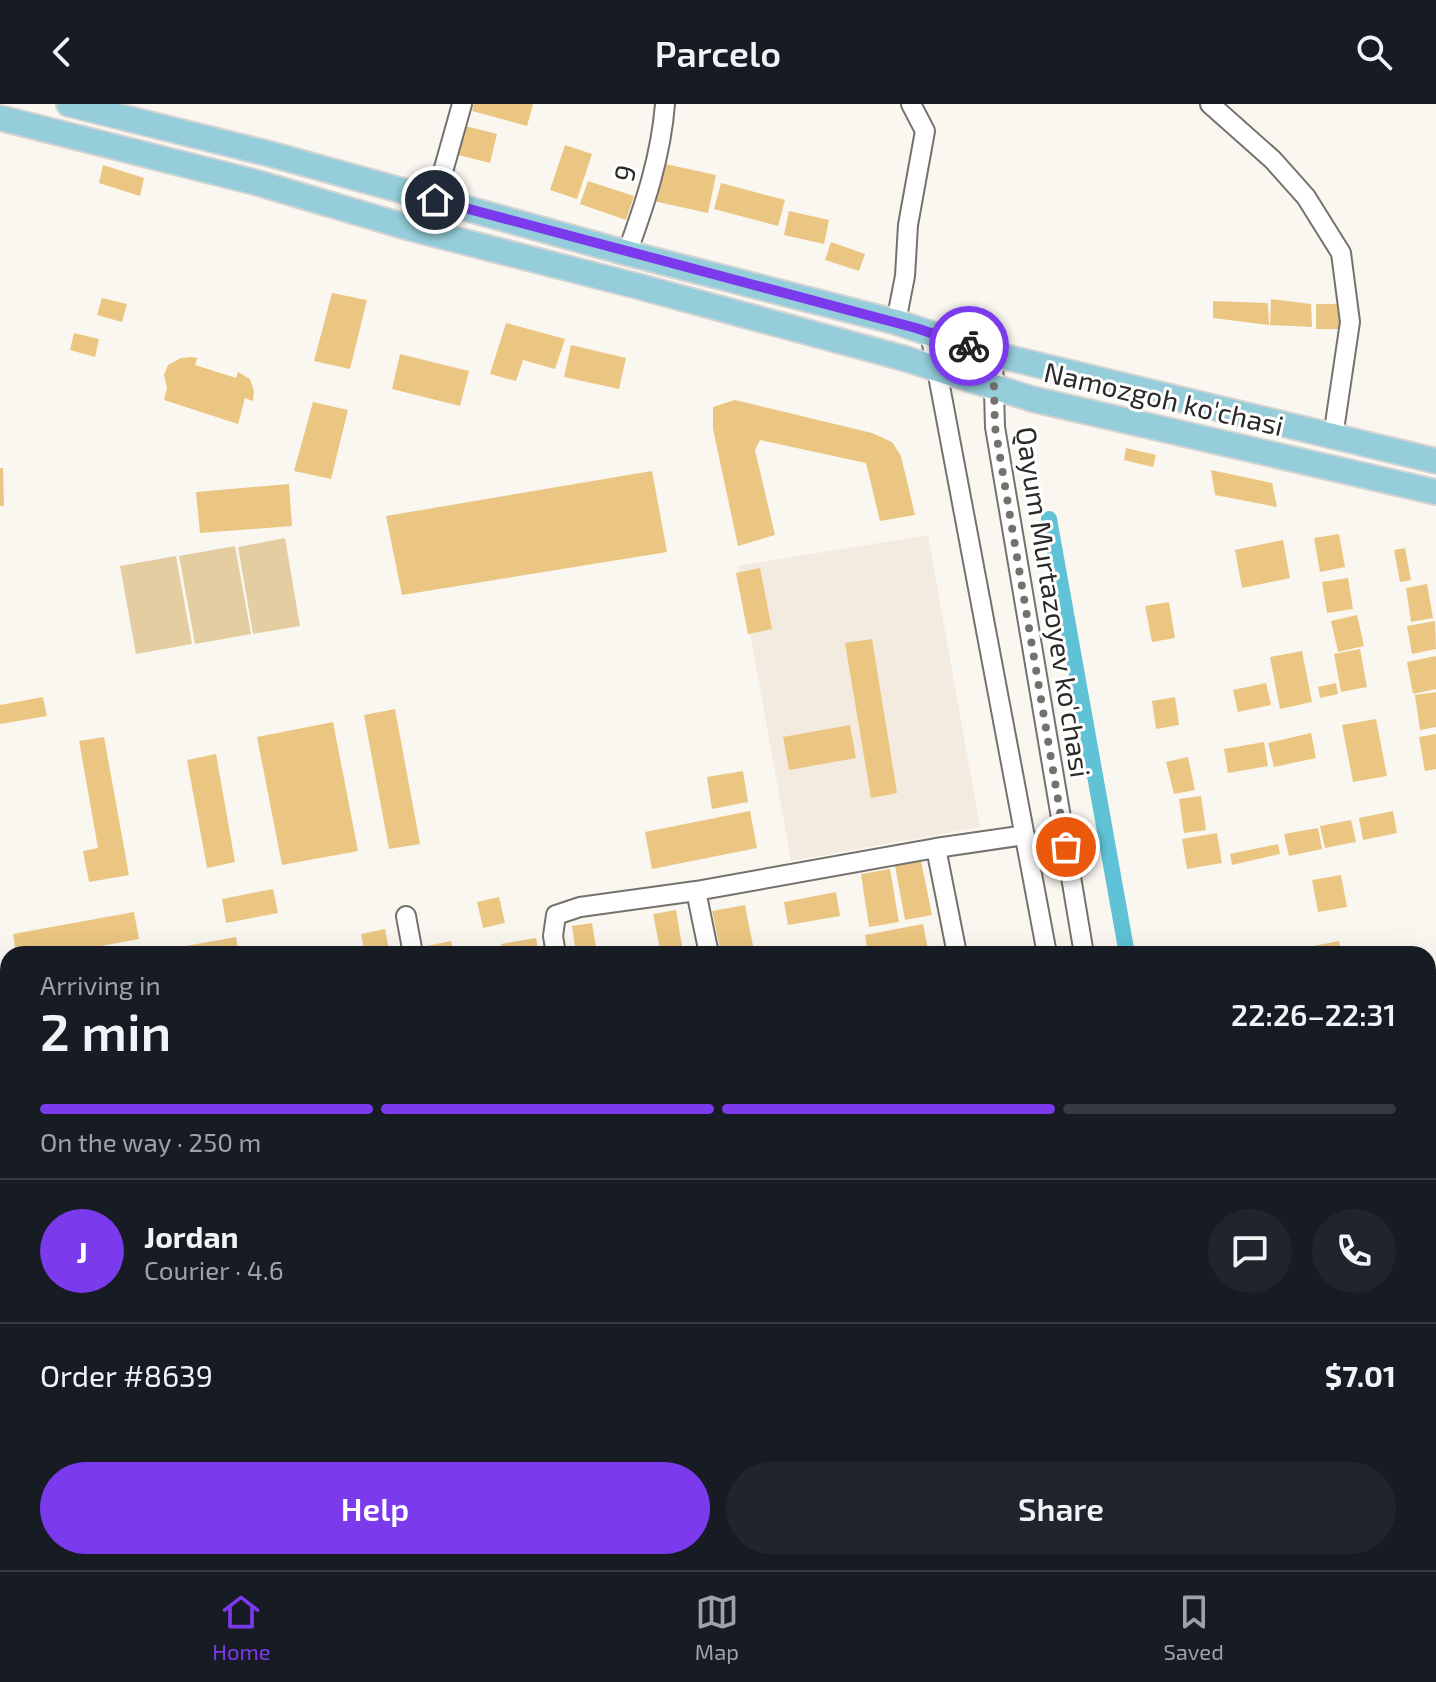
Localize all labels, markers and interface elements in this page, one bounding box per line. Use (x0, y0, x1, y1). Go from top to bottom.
icon: back (40, 30, 84, 74)
icon: search (1352, 30, 1396, 74)
text: Parcelo (655, 31, 781, 74)
street label: 9 (606, 161, 642, 185)
pin (401, 166, 469, 234)
icon: home (413, 178, 457, 222)
courier (929, 306, 1009, 386)
icon: bike (947, 324, 991, 368)
street label: Namozgoh ko'chasi (1041, 354, 1287, 442)
street label: Qayum Murtazoyev ko'chasi (1009, 424, 1099, 780)
pin (1032, 813, 1100, 881)
icon: bag (1044, 825, 1088, 869)
text: Arriving in (40, 969, 161, 1000)
text: 22:26–22:31 (1231, 996, 1396, 1032)
text: 2 min (40, 999, 171, 1061)
text: On the way · 250 m (40, 1126, 261, 1157)
button: chat (1208, 1209, 1292, 1293)
button: phone (1312, 1209, 1396, 1293)
text: Jordan (144, 1218, 239, 1254)
text: J (76, 1233, 88, 1269)
text: Courier · 4.6 (144, 1254, 284, 1285)
text: Order #8639 (40, 1357, 213, 1393)
text: $7.01 (1325, 1357, 1396, 1393)
button: Help (40, 1462, 710, 1554)
button: Share (726, 1462, 1396, 1554)
tab: Home (212, 1590, 270, 1664)
tab: Map (695, 1590, 739, 1664)
tab: Saved (1163, 1590, 1224, 1664)

